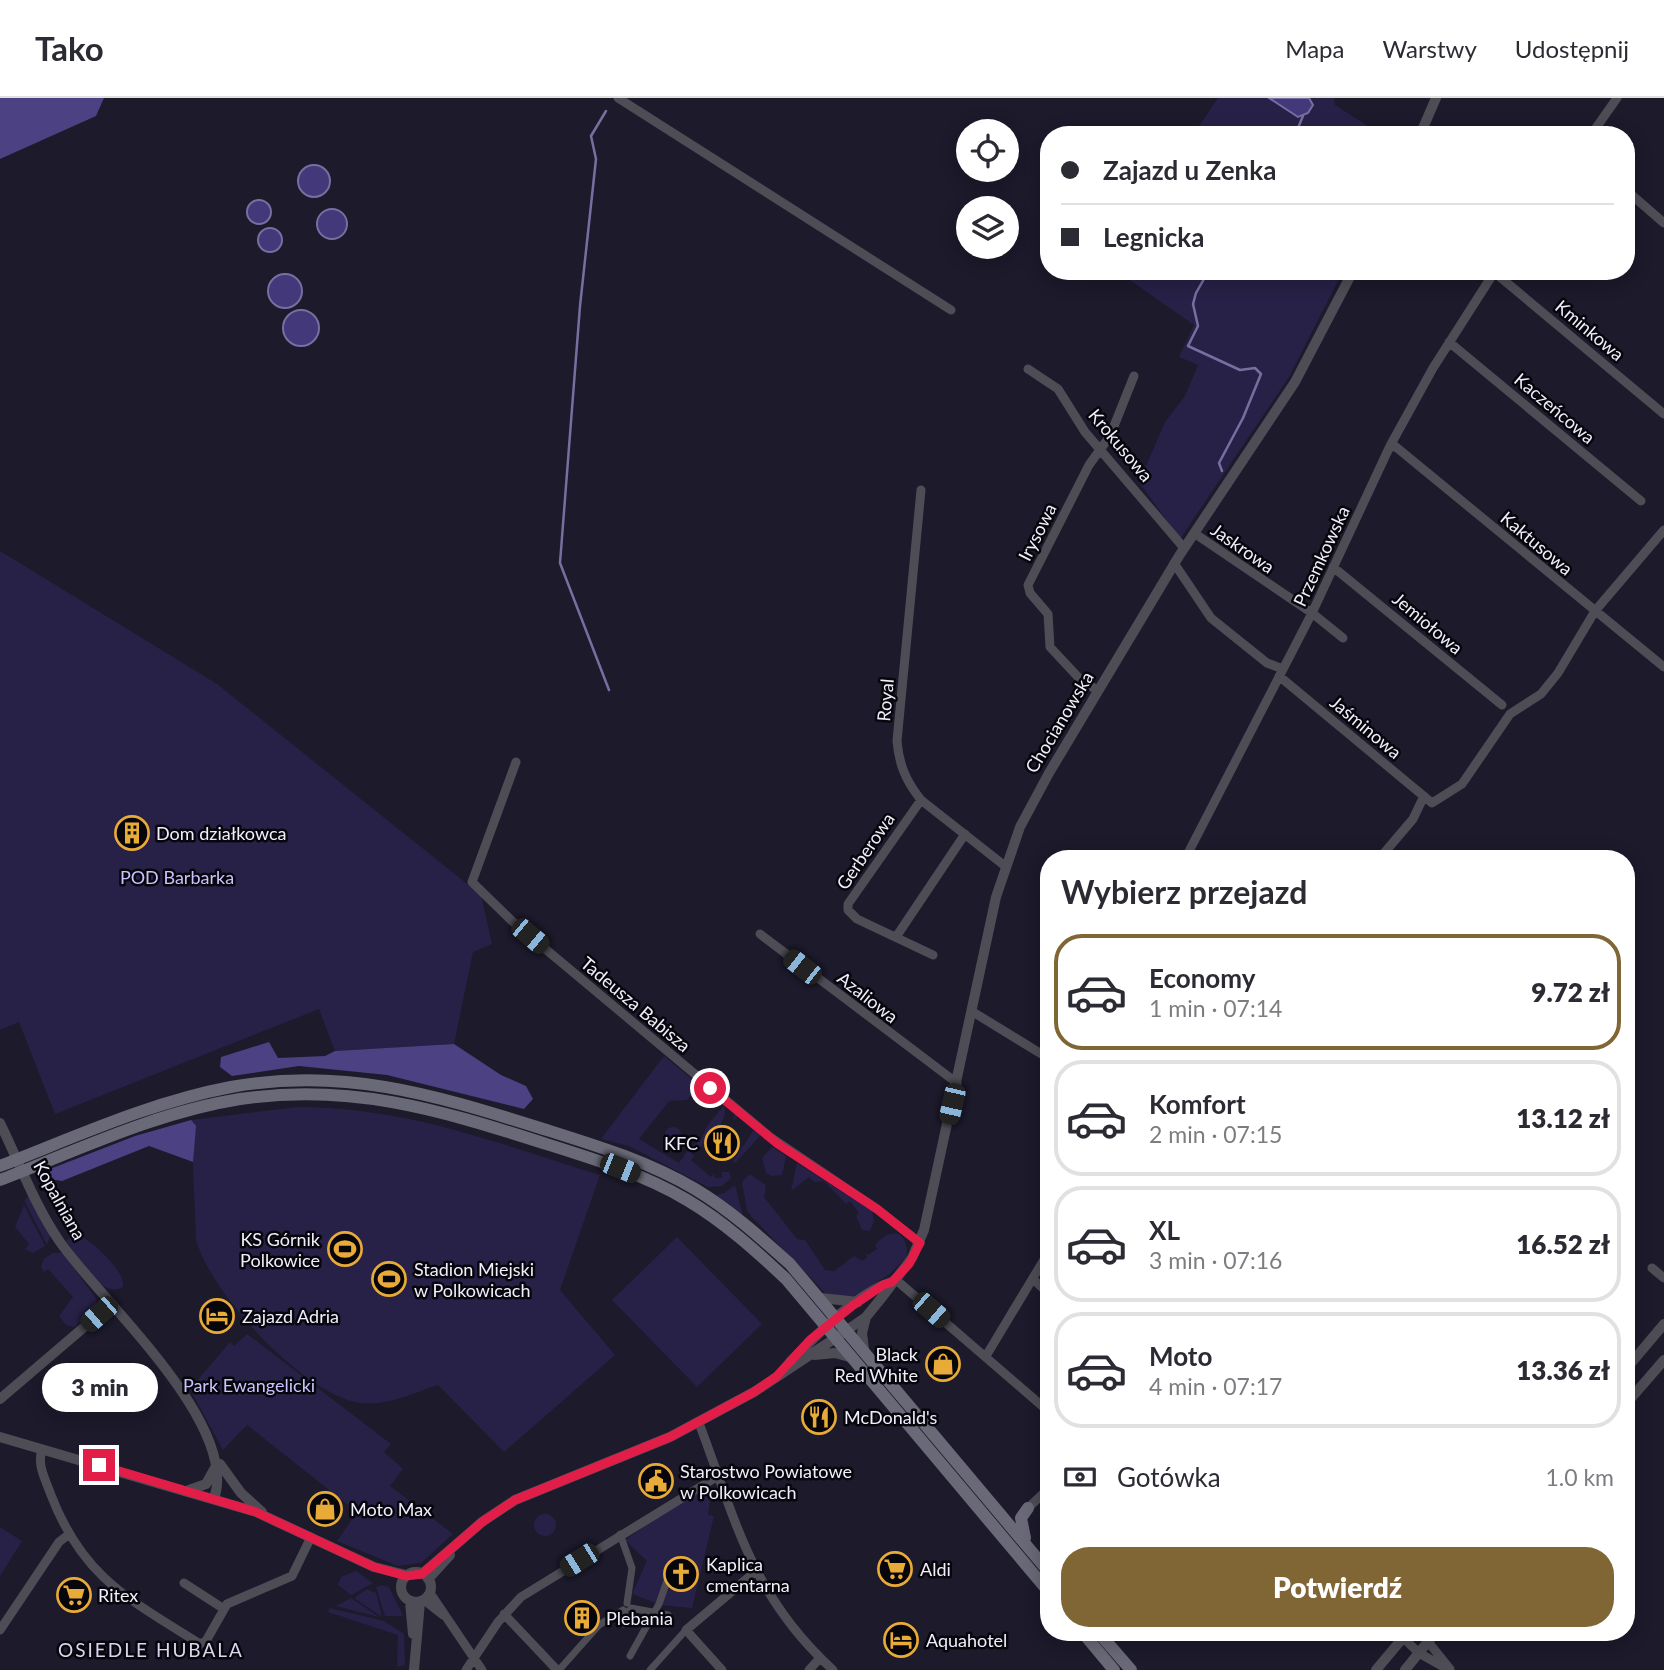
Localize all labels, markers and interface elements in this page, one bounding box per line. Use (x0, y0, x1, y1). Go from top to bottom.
text: Tako (35, 28, 104, 68)
text: Mapa (1285, 34, 1344, 63)
text: Warstwy (1382, 34, 1477, 63)
text: Udostępnij (1515, 34, 1629, 63)
map controls (956, 119, 1019, 259)
button: locate (956, 119, 1019, 182)
text: Zajazd u Zenka (1103, 154, 1276, 186)
button: layers (956, 196, 1019, 259)
text: Legnicka (1103, 221, 1204, 253)
street label: Kminkowa (1551, 295, 1629, 365)
street label: Kaczeńcowa (1510, 368, 1600, 448)
street label: Krokusowa (1084, 404, 1158, 486)
street label: Irysowa (1013, 500, 1061, 564)
street label: Przemkowska (1288, 502, 1354, 610)
street label: Kaktusowa (1496, 507, 1578, 579)
street label: Jaskrowa (1207, 518, 1279, 578)
street label: Jemiołowa (1388, 587, 1468, 659)
street label: Chocianowska (1020, 667, 1098, 777)
street label: Royal (872, 678, 898, 722)
street label: Jaśminowa (1326, 691, 1406, 763)
street label: Gerberowa (831, 808, 899, 894)
building icon: Dom działkowca (113, 814, 151, 852)
place label: Dom działkowca (156, 822, 286, 844)
park label: POD Barbarka (120, 866, 234, 888)
text: Wybierz przejazd (1061, 872, 1307, 911)
car (508, 914, 553, 958)
car (779, 946, 826, 988)
street label: Tadeusza Babisza (577, 952, 695, 1056)
icon: car (1065, 961, 1128, 1024)
text: Economy (1149, 962, 1255, 994)
street label: Azaliowa (833, 967, 903, 1027)
text: 9.72 zł (1531, 976, 1610, 1008)
text: 1 min · 07:14 (1149, 994, 1282, 1022)
route start (694, 1072, 726, 1104)
car (938, 1081, 967, 1127)
icon: car (1065, 1087, 1128, 1150)
text: Komfort (1149, 1088, 1246, 1120)
text: 13.12 zł (1516, 1102, 1610, 1134)
text: 2 min · 07:15 (1149, 1120, 1282, 1148)
restaurant icon: KFC (703, 1124, 741, 1162)
place label: KFC (664, 1132, 698, 1154)
car (597, 1150, 644, 1186)
street label: Kopalniana (29, 1157, 91, 1243)
icon: car (1065, 1213, 1128, 1276)
text: XL (1149, 1214, 1180, 1246)
place label: KS Górnik Polkowice (240, 1228, 321, 1271)
text: 16.52 zł (1516, 1228, 1610, 1260)
sports icon: KS Górnik Polkowice (326, 1230, 364, 1268)
text: 3 min · 07:16 (1149, 1246, 1282, 1274)
place label: Stadion Miejski w Polkowicach (414, 1258, 534, 1301)
sports icon: Stadion Miejski w Polkowicach (370, 1260, 408, 1298)
car (909, 1288, 954, 1332)
car (77, 1292, 122, 1336)
hotel icon: Zajazd Adria (198, 1297, 236, 1335)
place label: Zajazd Adria (242, 1305, 339, 1327)
icon: car (1065, 1339, 1128, 1402)
text: Moto (1149, 1340, 1212, 1372)
place label: Black Red White (835, 1343, 919, 1386)
shop icon: Black Red White (924, 1345, 962, 1383)
text: 13.36 zł (1516, 1354, 1610, 1386)
callout: 3 min (41, 1364, 157, 1412)
text: 4 min · 07:17 (1149, 1372, 1282, 1400)
text: 3 min (71, 1373, 129, 1401)
park label: Park Ewangelicki (183, 1374, 315, 1396)
restaurant icon: McDonald's (800, 1398, 838, 1436)
place label: McDonald's (844, 1406, 938, 1428)
route end (83, 1449, 115, 1481)
icon: cash (1061, 1458, 1099, 1496)
place label: Starostwo Powiatowe w Polkowicach (680, 1460, 852, 1503)
text: Gotówka (1117, 1461, 1221, 1493)
public building icon: Starostwo Powiatowe w Polkowicach (637, 1462, 675, 1500)
text: 1.0 km (1545, 1463, 1614, 1491)
shop icon: Moto Max (306, 1490, 344, 1528)
place label: Moto Max (350, 1498, 432, 1520)
car (556, 1540, 603, 1580)
button: Potwierdź (1061, 1547, 1614, 1627)
supermarket icon: Aldi (876, 1550, 914, 1588)
place label: Kaplica cmentarna (706, 1553, 790, 1596)
church icon: Kaplica cmentarna (662, 1555, 700, 1593)
place label: Aldi (920, 1558, 951, 1580)
supermarket icon: Ritex (55, 1576, 93, 1614)
place label: Ritex (98, 1584, 138, 1606)
building icon: Plebania (563, 1599, 601, 1637)
place label: Plebania (606, 1607, 673, 1629)
hotel icon: Aquahotel (882, 1621, 920, 1659)
place label: Aquahotel (926, 1629, 1007, 1651)
district label: OSIEDLE HUBALA (58, 1638, 244, 1661)

